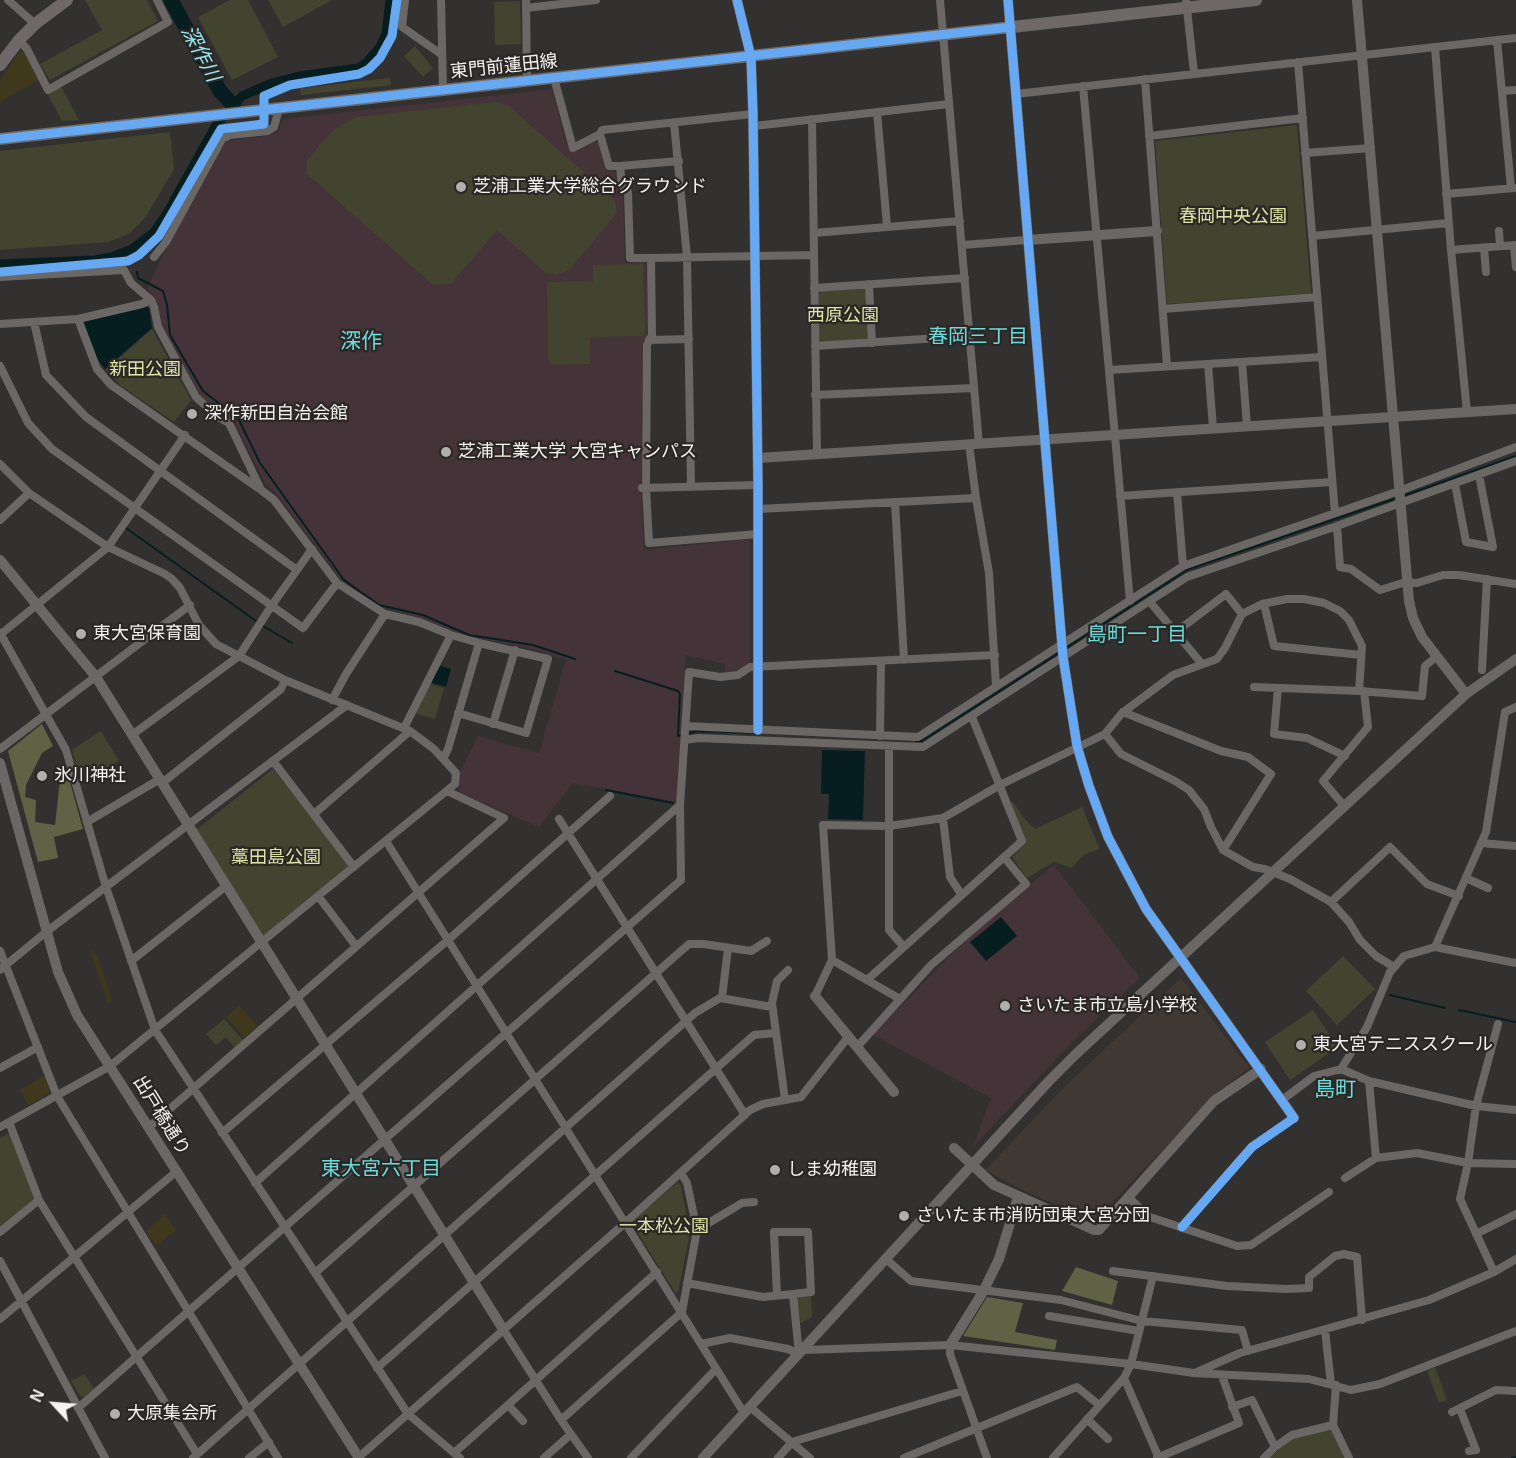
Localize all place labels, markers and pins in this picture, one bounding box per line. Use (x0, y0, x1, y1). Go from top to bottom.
place label: 芝浦工業大学総合グラウンド (473, 176, 707, 198)
marker: 芝浦工業大学総合グラウンド (454, 180, 468, 194)
place label: 深作新田自治会館 (204, 403, 348, 425)
marker: 深作新田自治会館 (185, 407, 199, 421)
place label: 芝浦工業大学 大宮キャンパス (458, 441, 697, 463)
marker: 芝浦工業大学 大宮キャンパス (439, 445, 453, 459)
place label: 東大宮保育園 (93, 623, 201, 645)
marker: 東大宮保育園 (74, 627, 88, 641)
place label: 氷川神社 (54, 765, 126, 787)
marker: 氷川神社 (35, 769, 49, 783)
place label: さいたま市立島小学校 (1017, 995, 1197, 1017)
marker: さいたま市立島小学校 (998, 999, 1012, 1013)
place label: 東大宮テニススクール (1313, 1034, 1493, 1056)
marker: 東大宮テニススクール (1294, 1038, 1308, 1052)
place label: しま幼稚園 (787, 1159, 877, 1181)
marker: しま幼稚園 (768, 1163, 782, 1177)
place label: さいたま市消防団東大宮分団 (916, 1205, 1150, 1227)
marker: さいたま市消防団東大宮分団 (897, 1209, 911, 1223)
place label: 大原集会所 (127, 1403, 217, 1425)
marker: 大原集会所 (108, 1407, 122, 1421)

